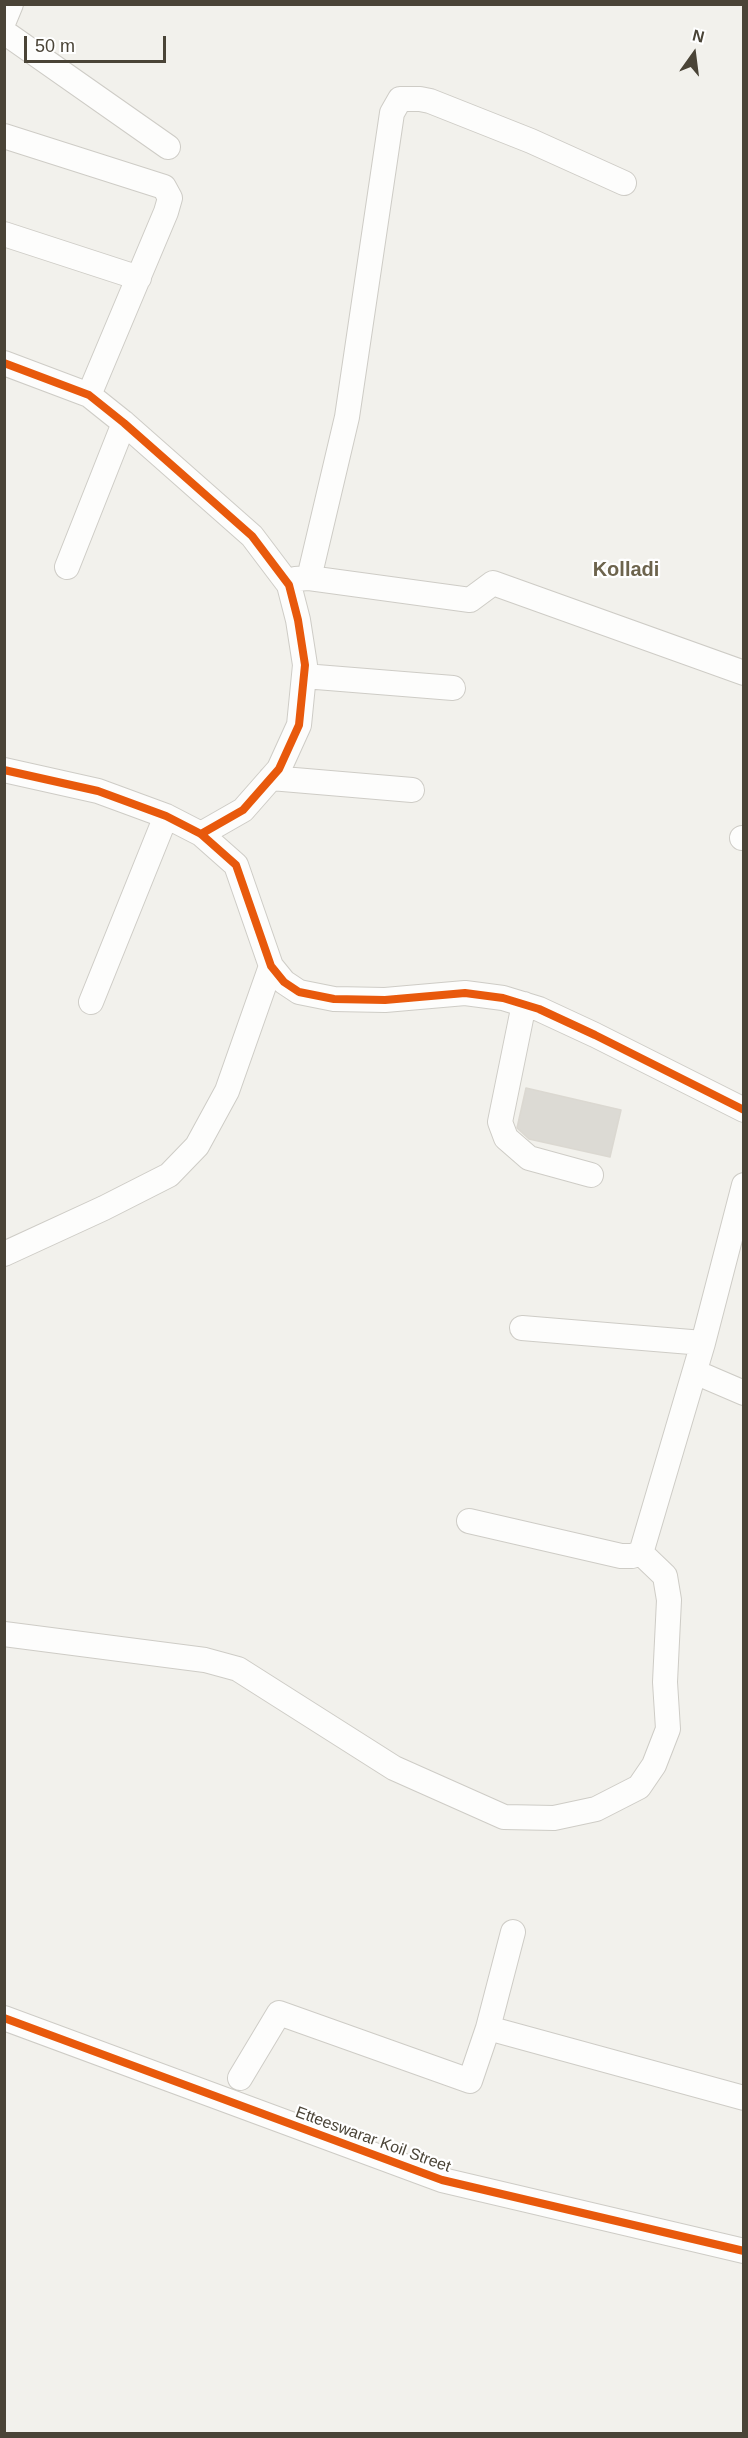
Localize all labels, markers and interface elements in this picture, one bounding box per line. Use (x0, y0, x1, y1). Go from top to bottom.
scale bar (27, 24, 170, 62)
north arrow (664, 24, 724, 84)
text: N (691, 26, 706, 46)
text: 50 m (35, 36, 75, 56)
district label: Kolladi (593, 558, 659, 582)
street label: Etteeswarar Koil Street (293, 2103, 453, 2177)

